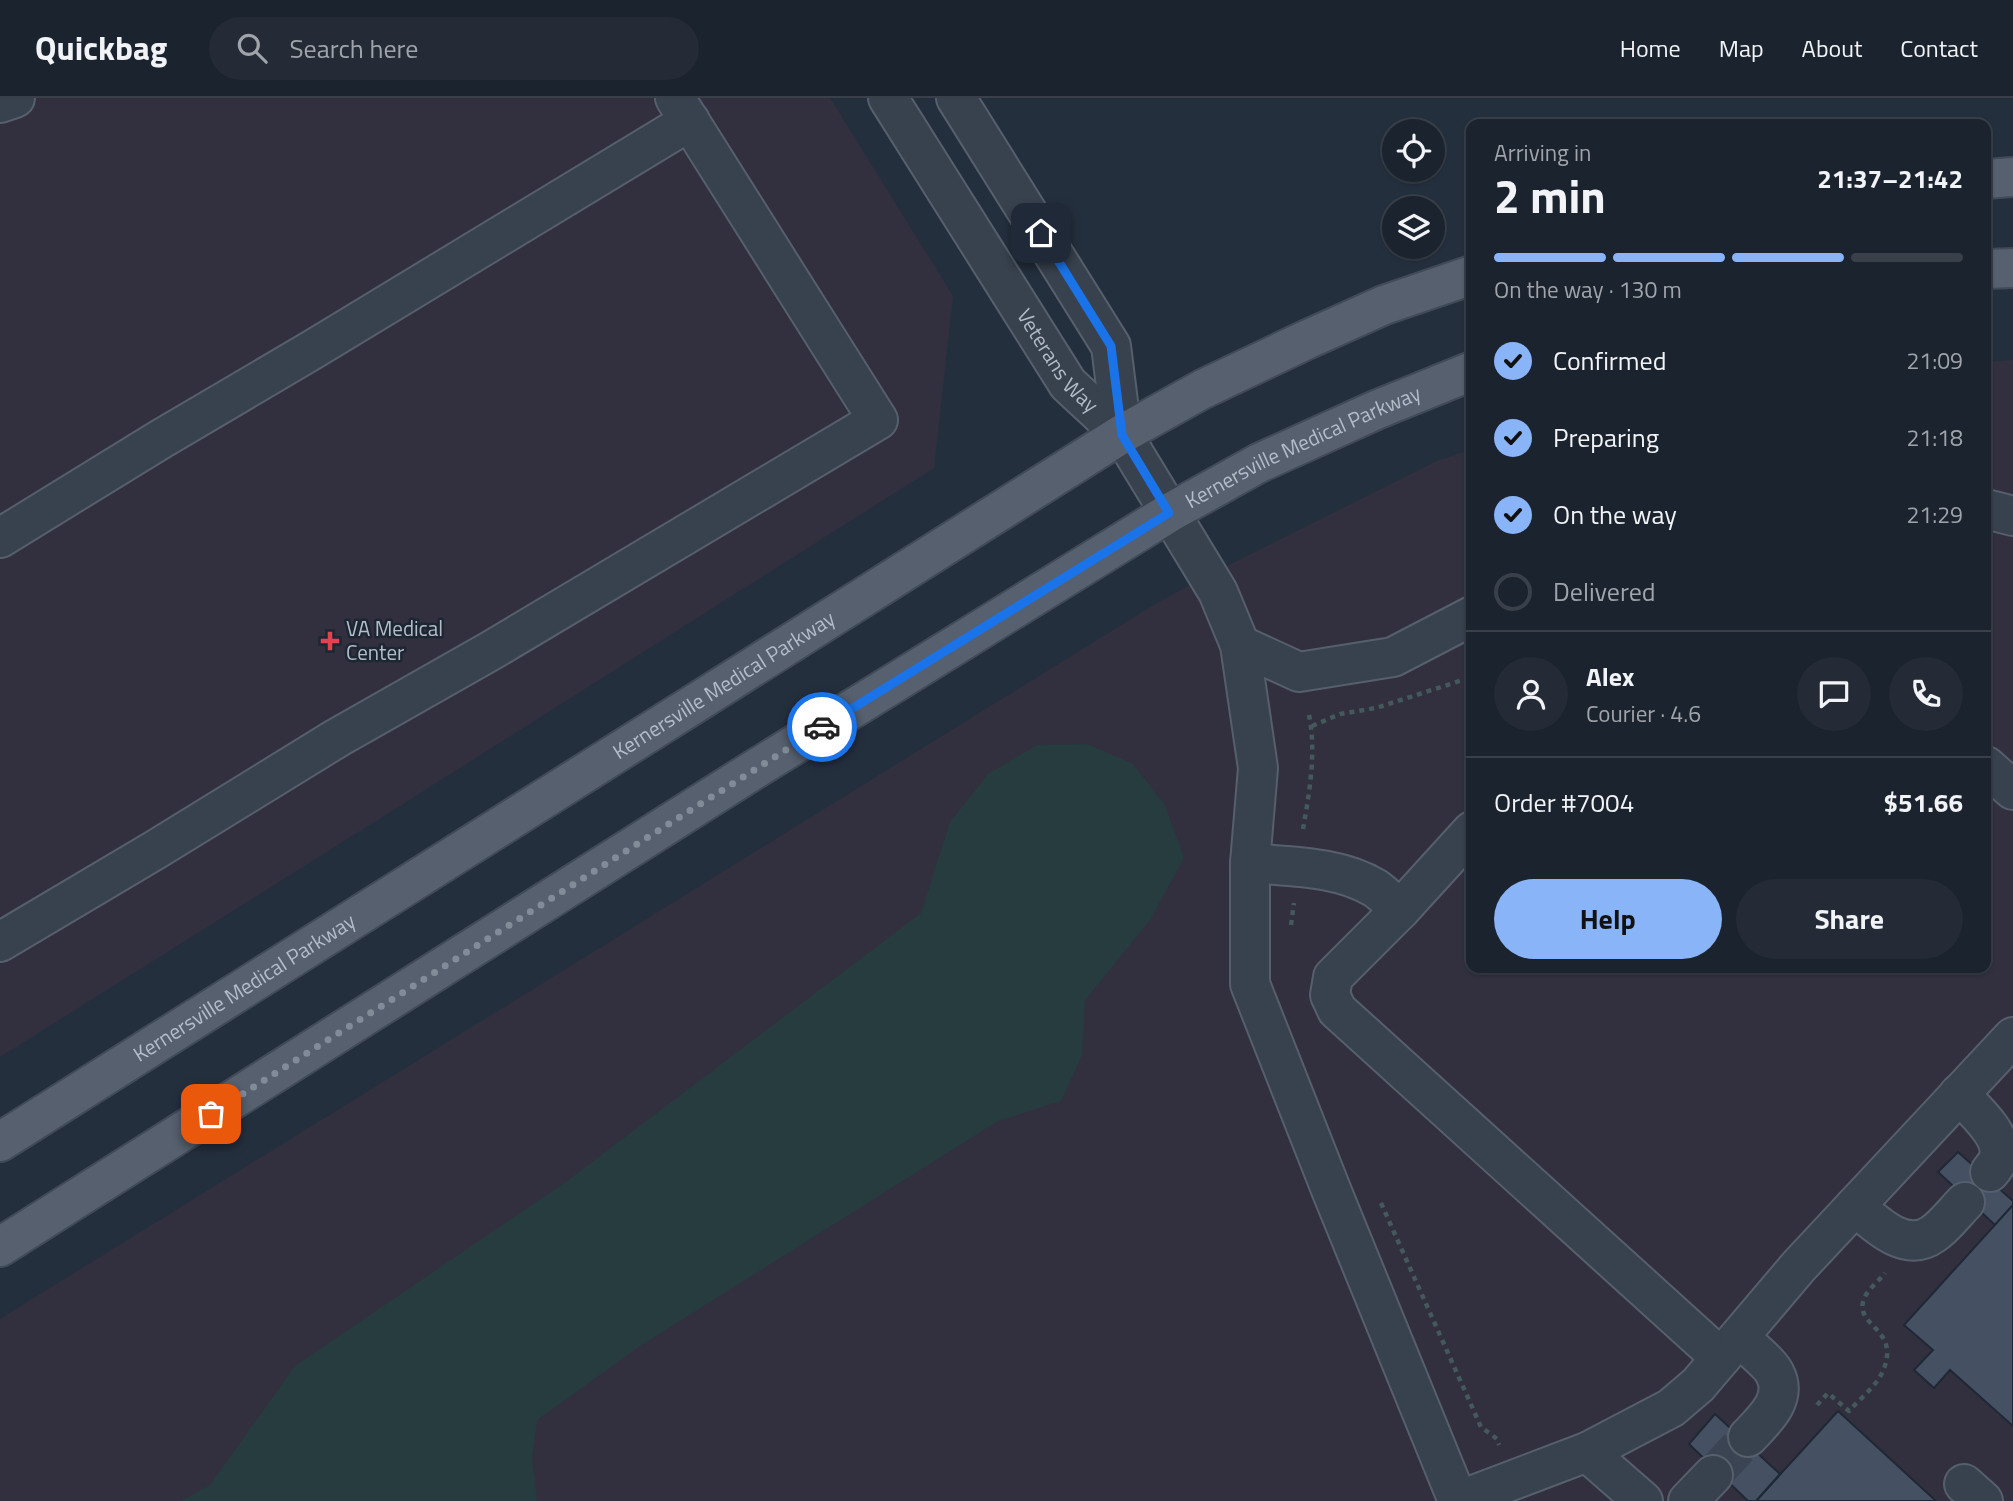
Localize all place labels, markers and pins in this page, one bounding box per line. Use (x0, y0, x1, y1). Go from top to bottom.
pin (1011, 203, 1071, 263)
place label: VA Medical Center (346, 612, 443, 668)
marker: VA Medical Center (320, 631, 340, 651)
pin (181, 1084, 241, 1144)

